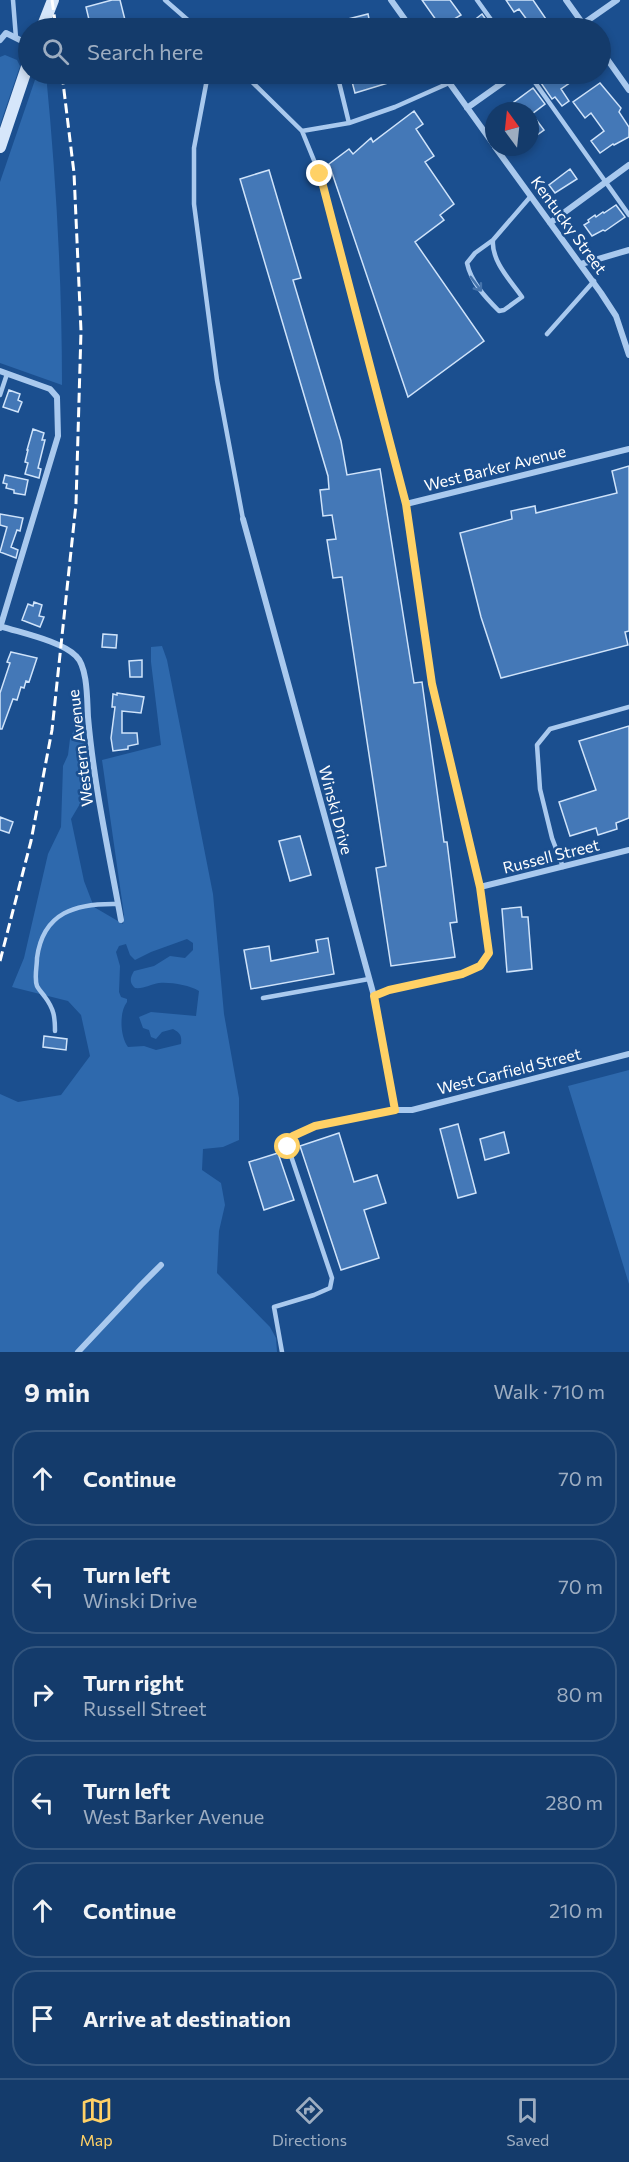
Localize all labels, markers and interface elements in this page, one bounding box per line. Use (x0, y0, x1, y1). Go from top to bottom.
search box (18, 18, 611, 84)
icon: search (39, 35, 72, 68)
text: Search here (87, 38, 203, 65)
north arrow (485, 102, 539, 156)
route end (306, 160, 332, 186)
street label: Kentucky Street (527, 172, 612, 278)
one-way arrow (469, 275, 482, 291)
street label: West Barker Avenue (422, 441, 568, 494)
street label: Western Avenue (63, 688, 96, 808)
street label: Winski Drive (315, 763, 357, 856)
street label: Russell Street (501, 834, 602, 877)
street label: West Garfield Street (435, 1043, 583, 1098)
route start (274, 1133, 300, 1159)
text: 9 min (24, 1376, 90, 1407)
text: Walk · 710 m (493, 1379, 605, 1403)
icon: ahead (26, 1462, 59, 1495)
text: Continue (83, 1465, 176, 1492)
text: 70 m (558, 1466, 603, 1490)
text: Turn left (83, 1561, 170, 1588)
icon: left (26, 1570, 59, 1603)
text: 70 m (558, 1574, 603, 1598)
text: Winski Drive (83, 1588, 197, 1612)
text: Turn right (83, 1669, 184, 1696)
icon: right (26, 1678, 59, 1711)
text: 80 m (557, 1682, 603, 1706)
text: Russell Street (83, 1696, 207, 1720)
text: Turn left (83, 1777, 170, 1804)
icon: left (26, 1786, 59, 1819)
text: 280 m (545, 1790, 603, 1814)
text: West Barker Avenue (83, 1804, 264, 1828)
icon: ahead (26, 1894, 59, 1927)
text: Continue (83, 1897, 176, 1924)
text: 210 m (549, 1898, 603, 1922)
icon: arrive (26, 2002, 59, 2035)
text: Arrive at destination (83, 2005, 291, 2032)
tab: Map (80, 2094, 113, 2149)
tab: Directions (272, 2094, 347, 2149)
tab: Saved (506, 2094, 549, 2149)

